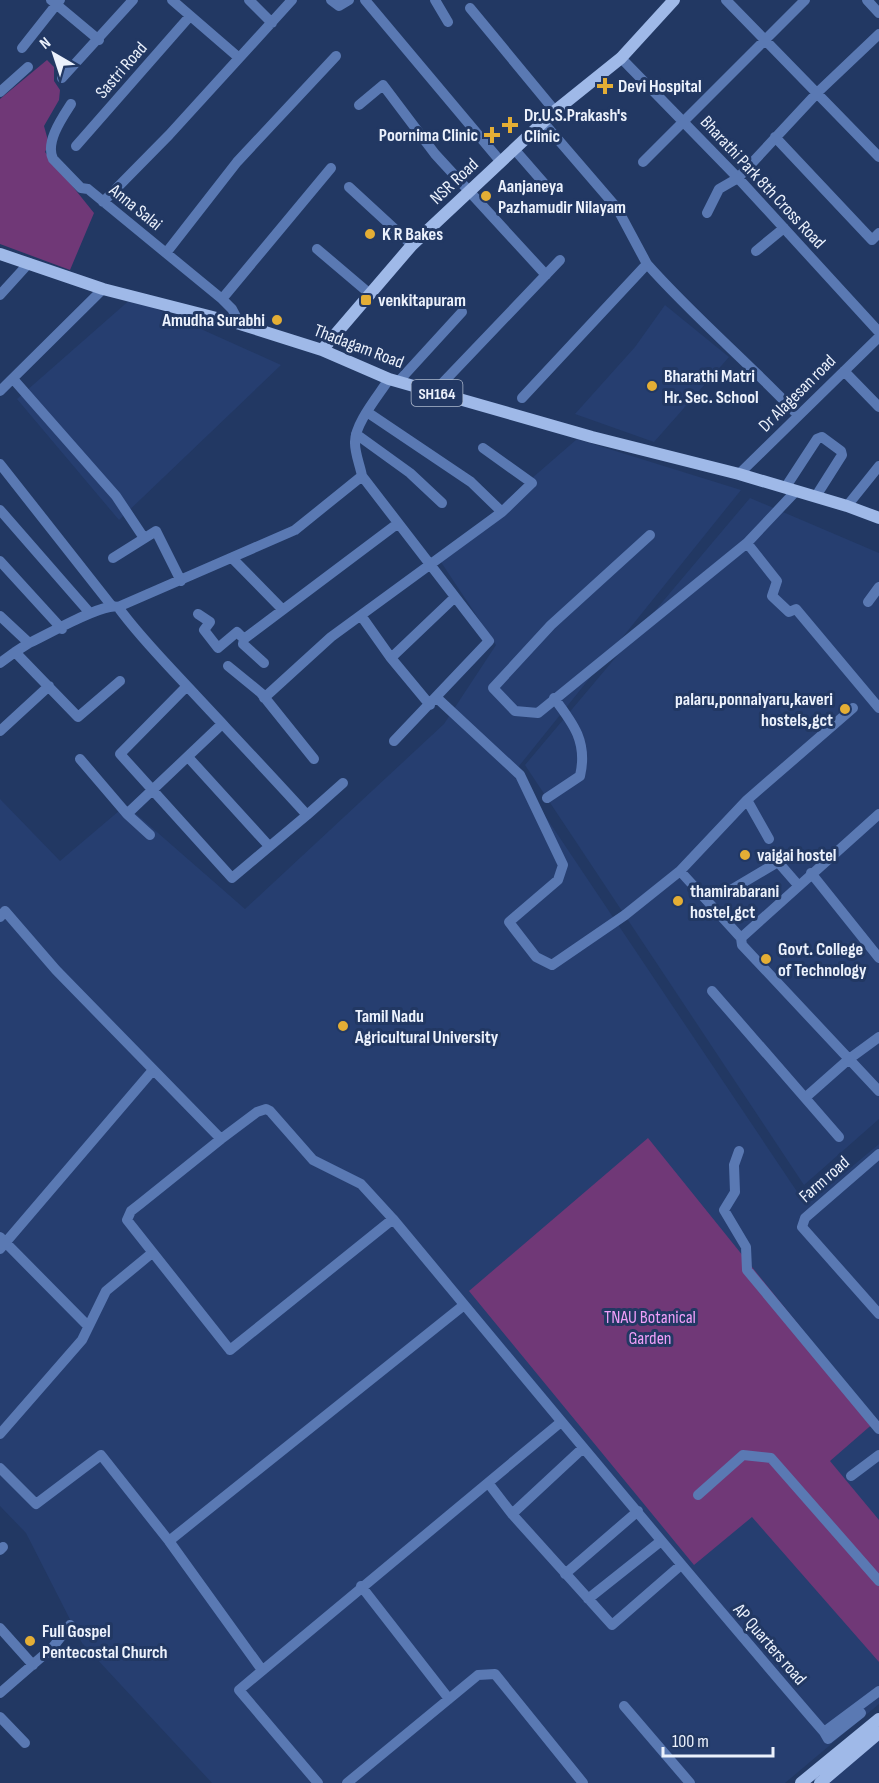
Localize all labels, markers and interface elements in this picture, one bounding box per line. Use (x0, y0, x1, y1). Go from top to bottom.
north arrow (24, 24, 84, 84)
text: N (36, 33, 55, 54)
street label: Sastri Road (91, 38, 152, 103)
place label: Devi Hospital (618, 76, 702, 97)
marker: Devi Hospital (596, 77, 614, 95)
place label: Dr.U.S.Prakash's Clinic (524, 105, 627, 147)
street label: Bharathi Park 8th Cross Road (696, 112, 830, 253)
marker: Dr.U.S.Prakash's Clinic (501, 116, 519, 134)
place label: Poornima Clinic (379, 125, 478, 146)
marker: Poornima Clinic (483, 126, 501, 144)
street label: NSR Road (426, 154, 483, 209)
place label: Aanjaneya Pazhamudir Nilayam (497, 176, 626, 218)
street label: Anna Salai (104, 179, 166, 235)
marker: Aanjaneya Pazhamudir Nilayam (479, 189, 493, 203)
place label: K R Bakes (382, 224, 443, 245)
marker: K R Bakes (363, 227, 377, 241)
place label: venkitapuram (378, 290, 466, 311)
marker: venkitapuram (359, 293, 373, 307)
place label: Amudha Surabhi (161, 310, 265, 331)
marker: Amudha Surabhi (270, 313, 284, 327)
street label: Thadagam Road (311, 320, 407, 373)
street label: Dr Alagesan road (755, 351, 840, 436)
place label: Bharathi Matri Hr. Sec. School (664, 366, 759, 408)
marker: Bharathi Matri Hr. Sec. School (645, 379, 659, 393)
road number: SH164 (412, 380, 462, 406)
place label: palaru,ponnaiyaru,kaveri hostels,gct (675, 689, 833, 731)
marker: palaru,ponnaiyaru,kaveri hostels,gct (838, 702, 852, 716)
place label: vaigai hostel (757, 845, 837, 866)
marker: vaigai hostel (738, 848, 752, 862)
place label: thamirabarani hostel,gct (690, 881, 779, 923)
marker: thamirabarani hostel,gct (671, 894, 685, 908)
place label: Govt. College of Technology (778, 939, 867, 981)
marker: Govt. College of Technology (759, 952, 773, 966)
place label: Tamil Nadu Agricultural University (354, 1006, 499, 1048)
marker: Tamil Nadu Agricultural University (336, 1019, 350, 1033)
street label: Farm road (795, 1152, 854, 1207)
park label: TNAU Botanical Garden (604, 1307, 696, 1349)
street label: AP Quarters road (728, 1599, 810, 1689)
place label: Full Gospel Pentecostal Church (42, 1621, 168, 1663)
marker: Full Gospel Pentecostal Church (23, 1634, 37, 1648)
scale bar (663, 1720, 772, 1758)
text: 100 m (672, 1731, 709, 1752)

